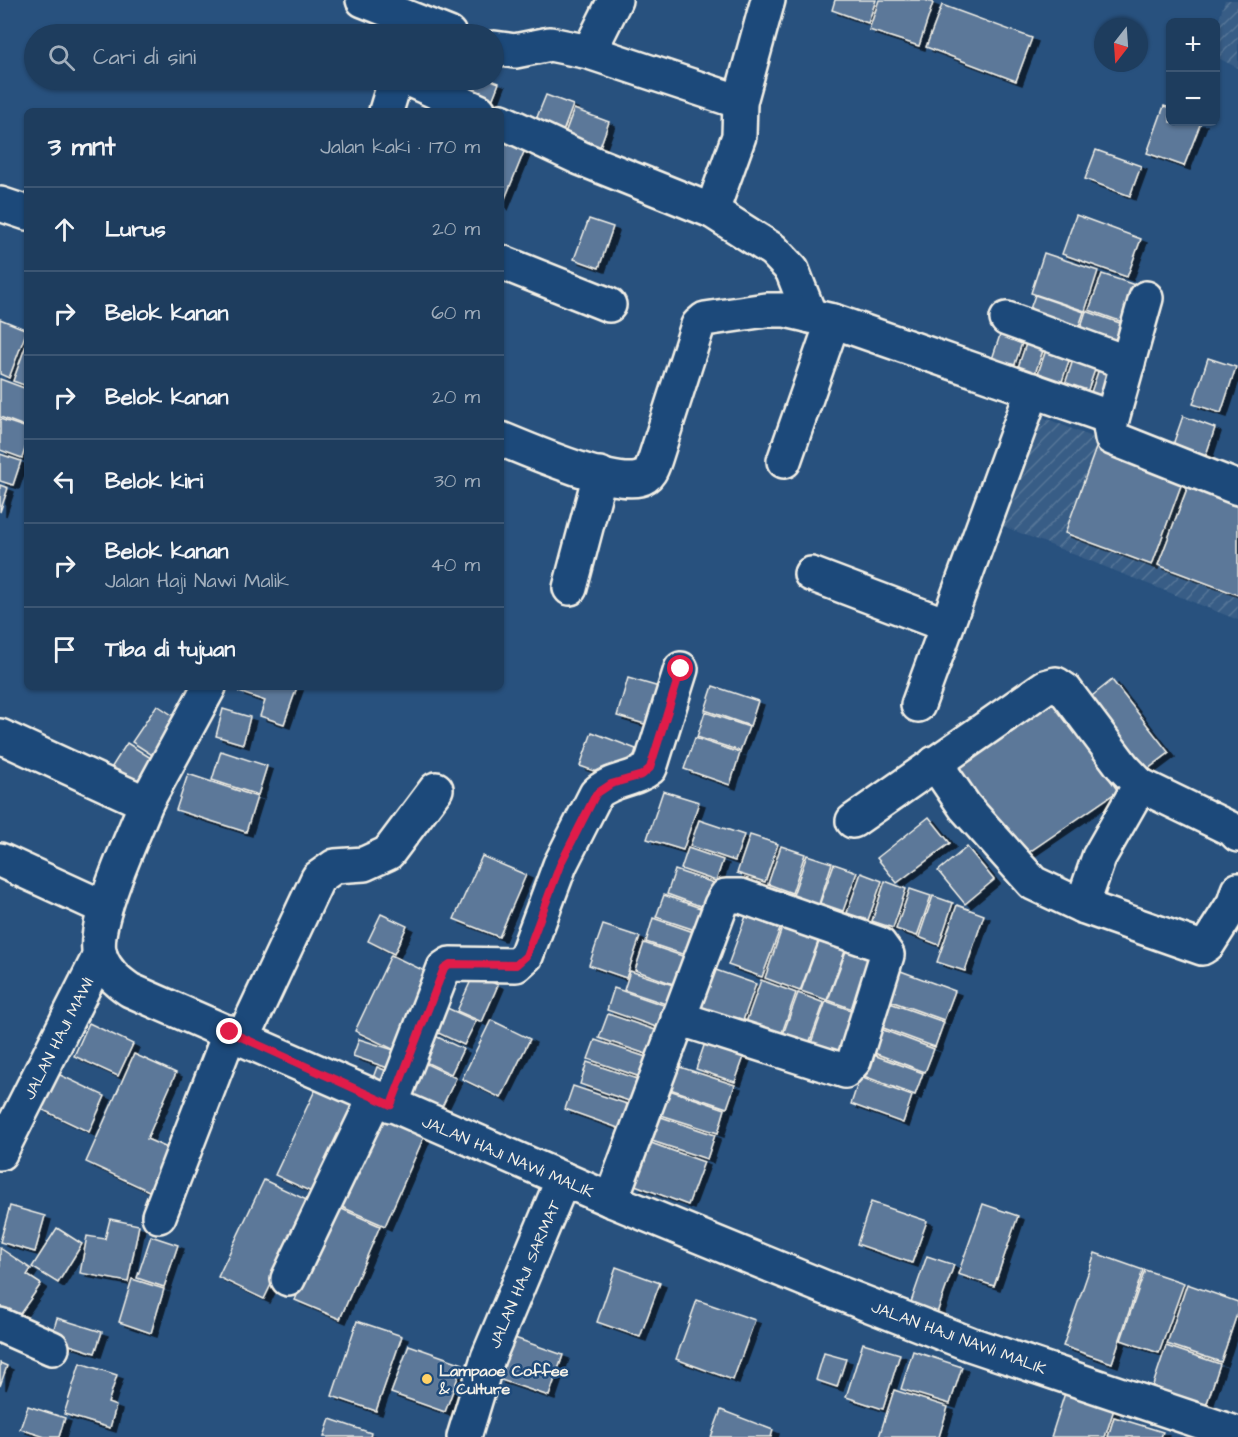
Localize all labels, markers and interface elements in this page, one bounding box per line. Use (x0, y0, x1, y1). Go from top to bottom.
north arrow (1094, 18, 1148, 72)
map controls (1166, 18, 1220, 126)
button: + (1166, 18, 1220, 72)
search box (24, 24, 504, 90)
icon: search (45, 41, 78, 74)
text: Cari di sini (93, 42, 196, 73)
button: − (1166, 72, 1220, 126)
text: 3 mnt (48, 129, 115, 165)
text: Jalan kaki · 170 m (320, 133, 480, 161)
icon: ahead (48, 213, 81, 246)
text: Lurus (105, 214, 166, 245)
text: 20 m (432, 215, 480, 243)
icon: right (48, 297, 81, 330)
text: Belok kanan (105, 298, 229, 329)
text: 60 m (431, 299, 480, 327)
icon: right (48, 381, 81, 414)
text: Belok kanan (105, 382, 229, 413)
text: 20 m (432, 383, 480, 411)
icon: left (48, 465, 81, 498)
text: Belok kiri (105, 466, 203, 497)
text: 30 m (434, 467, 480, 495)
text: Belok kanan (105, 536, 229, 567)
icon: right (48, 549, 81, 582)
text: 40 m (430, 551, 480, 579)
text: Jalan Haji Nawi Malik (105, 567, 289, 595)
icon: arrive (48, 633, 81, 666)
text: Tiba di tujuan (105, 634, 235, 665)
route start (667, 655, 693, 681)
street label: JALAN HAJI MAWI (19, 973, 99, 1103)
route end (216, 1018, 242, 1044)
street label: JALAN HAJI NAWI MALIK (418, 1111, 597, 1203)
street label: JALAN HAJI SARMAT (484, 1197, 566, 1352)
street label: JALAN HAJI NAWI MALIK (868, 1296, 1049, 1380)
place label: Lampaoe Coffee & Culture (438, 1360, 569, 1400)
marker: Lampaoe Coffee & Culture (420, 1372, 434, 1386)

